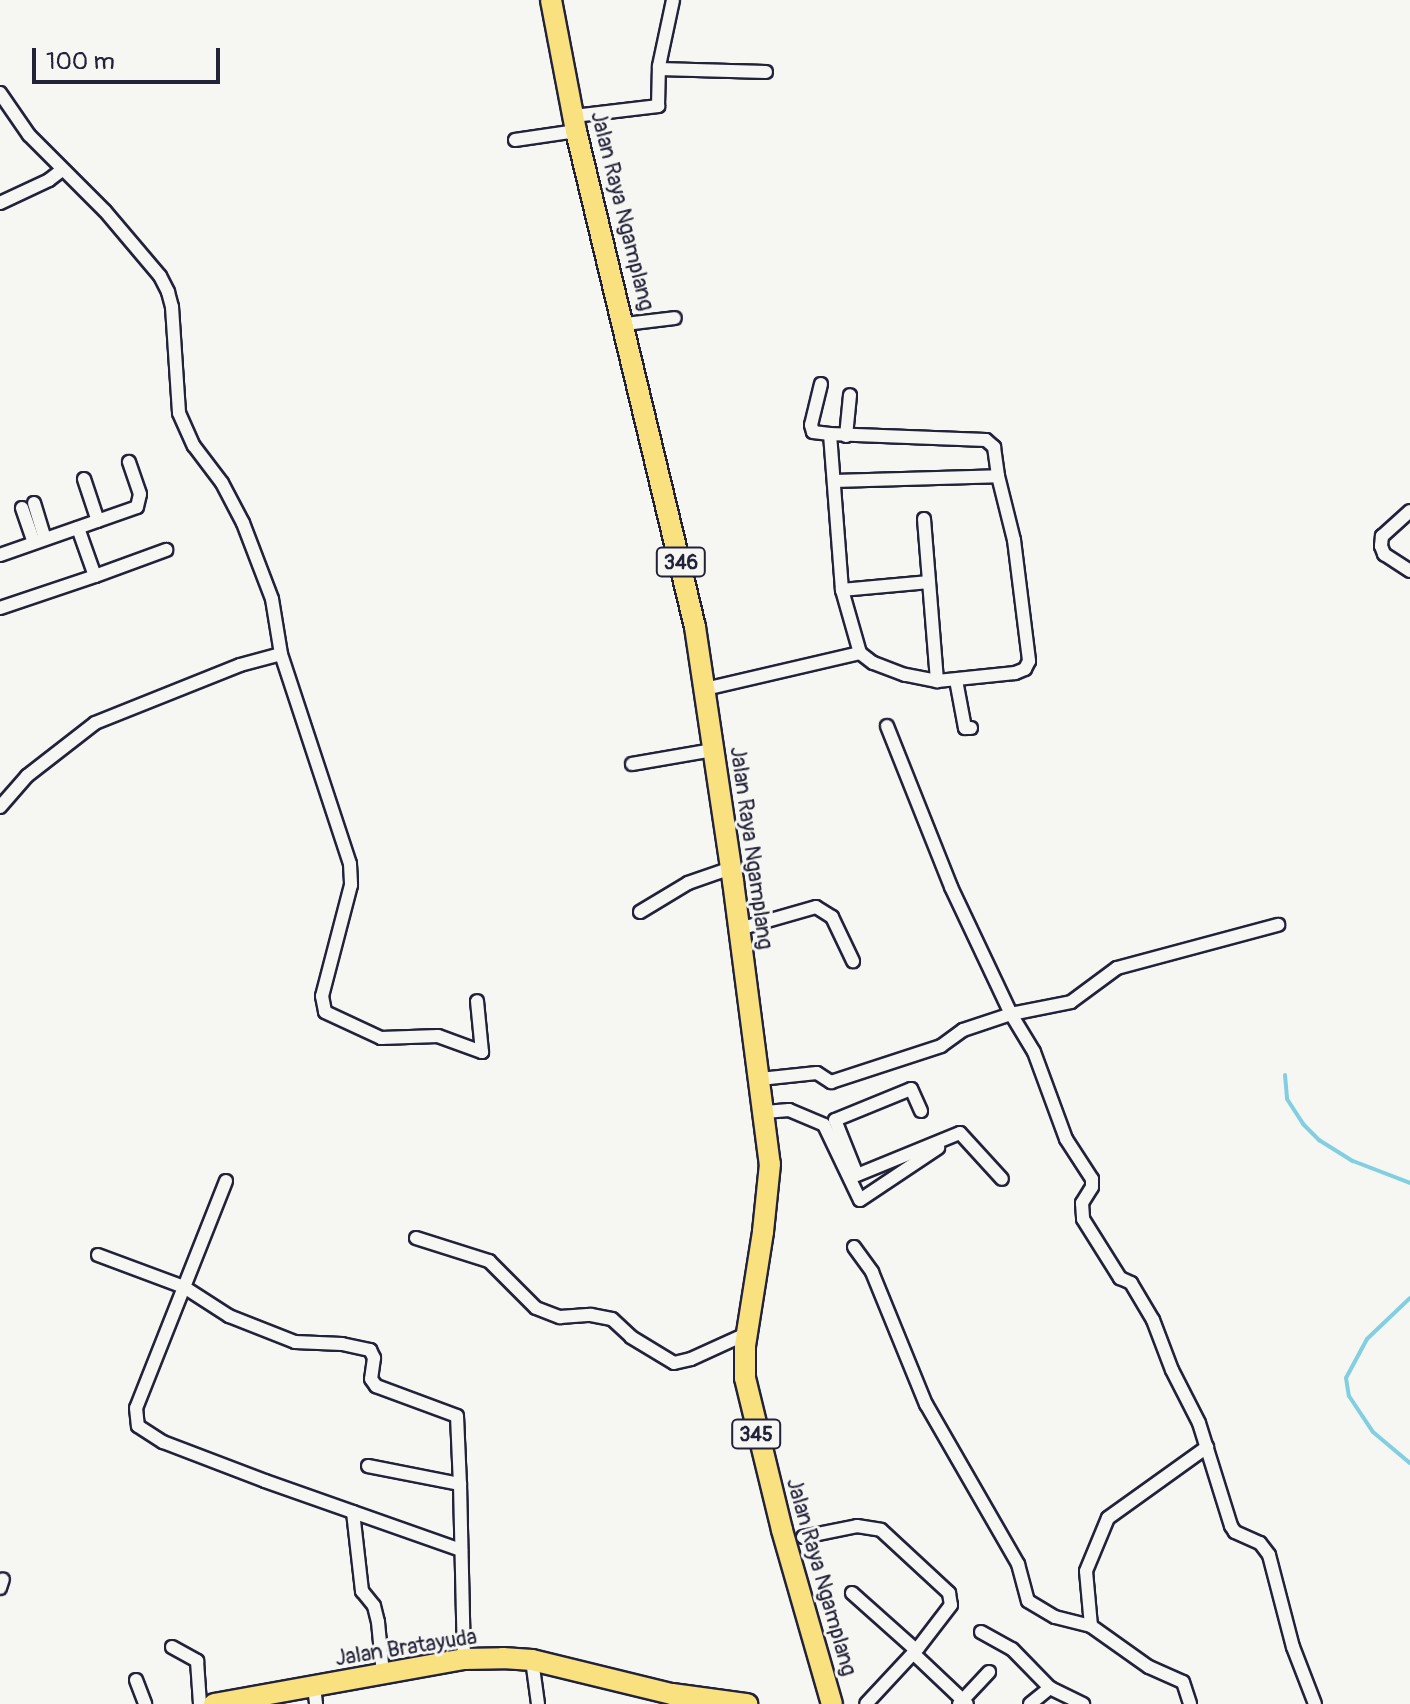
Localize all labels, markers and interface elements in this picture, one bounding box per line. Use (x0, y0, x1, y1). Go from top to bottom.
scale bar (36, 32, 224, 82)
text: 100 m (46, 47, 115, 76)
street label: Jalan Raya Ngamplang (584, 109, 660, 313)
road number: 346 (655, 546, 707, 578)
street label: Jalan Raya Ngamplang (724, 745, 778, 951)
road number: 345 (730, 1418, 782, 1450)
street label: Jalan Raya Ngamplang (780, 1475, 862, 1679)
street label: Jalan Bratayuda (333, 1624, 479, 1672)

